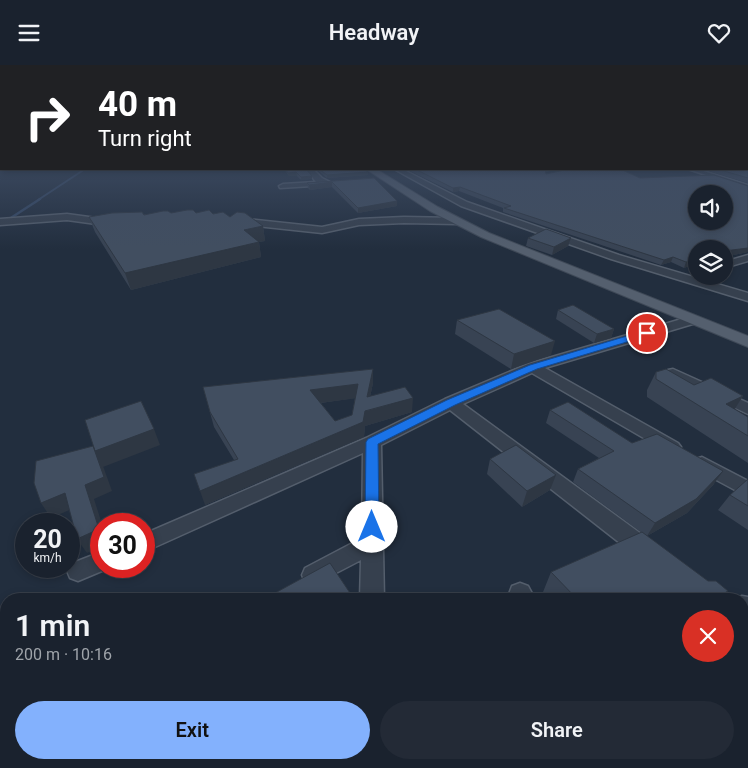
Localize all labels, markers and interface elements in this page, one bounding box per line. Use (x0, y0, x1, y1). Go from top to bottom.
icon: menu (15, 19, 43, 47)
icon: heart (705, 19, 733, 47)
text: Headway (329, 20, 419, 45)
text: 40 m (98, 84, 177, 125)
icon: right (15, 85, 80, 150)
text: Turn right (98, 126, 192, 151)
map controls (688, 185, 733, 285)
button: sound (688, 185, 733, 230)
button: layers (688, 240, 733, 285)
pin (626, 312, 668, 354)
icon: arrive (633, 319, 661, 347)
position arrow (345, 500, 397, 552)
speed limit sign: 30 (90, 513, 155, 578)
text: 20 (33, 525, 62, 554)
text: km/h (33, 551, 62, 565)
text: 1 min (15, 608, 90, 643)
button: close (682, 610, 734, 662)
text: 200 m · 10:16 (15, 645, 112, 664)
button: Exit (15, 701, 370, 759)
button: Share (380, 701, 734, 759)

